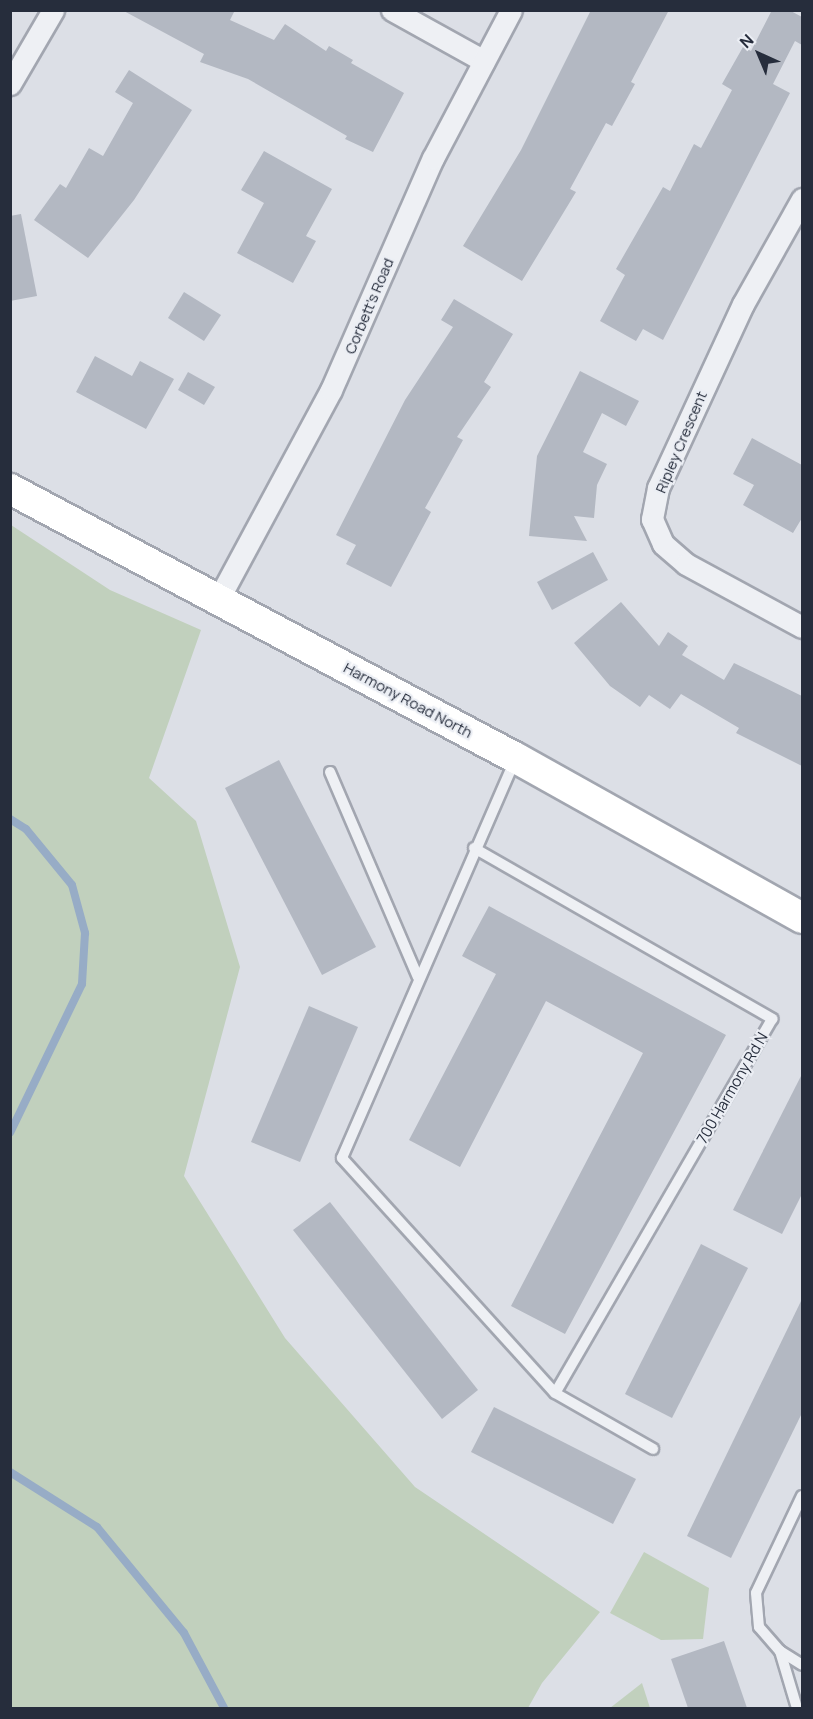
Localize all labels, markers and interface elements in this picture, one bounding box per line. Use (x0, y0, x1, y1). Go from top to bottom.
north arrow (729, 24, 789, 84)
text: N (735, 29, 758, 53)
street label: Corbett's Road (341, 255, 397, 357)
street label: Ripley Crescent (651, 388, 711, 496)
street label: Harmony Road North (341, 658, 475, 742)
street label: 700 Harmony Rd N (693, 1029, 771, 1147)

